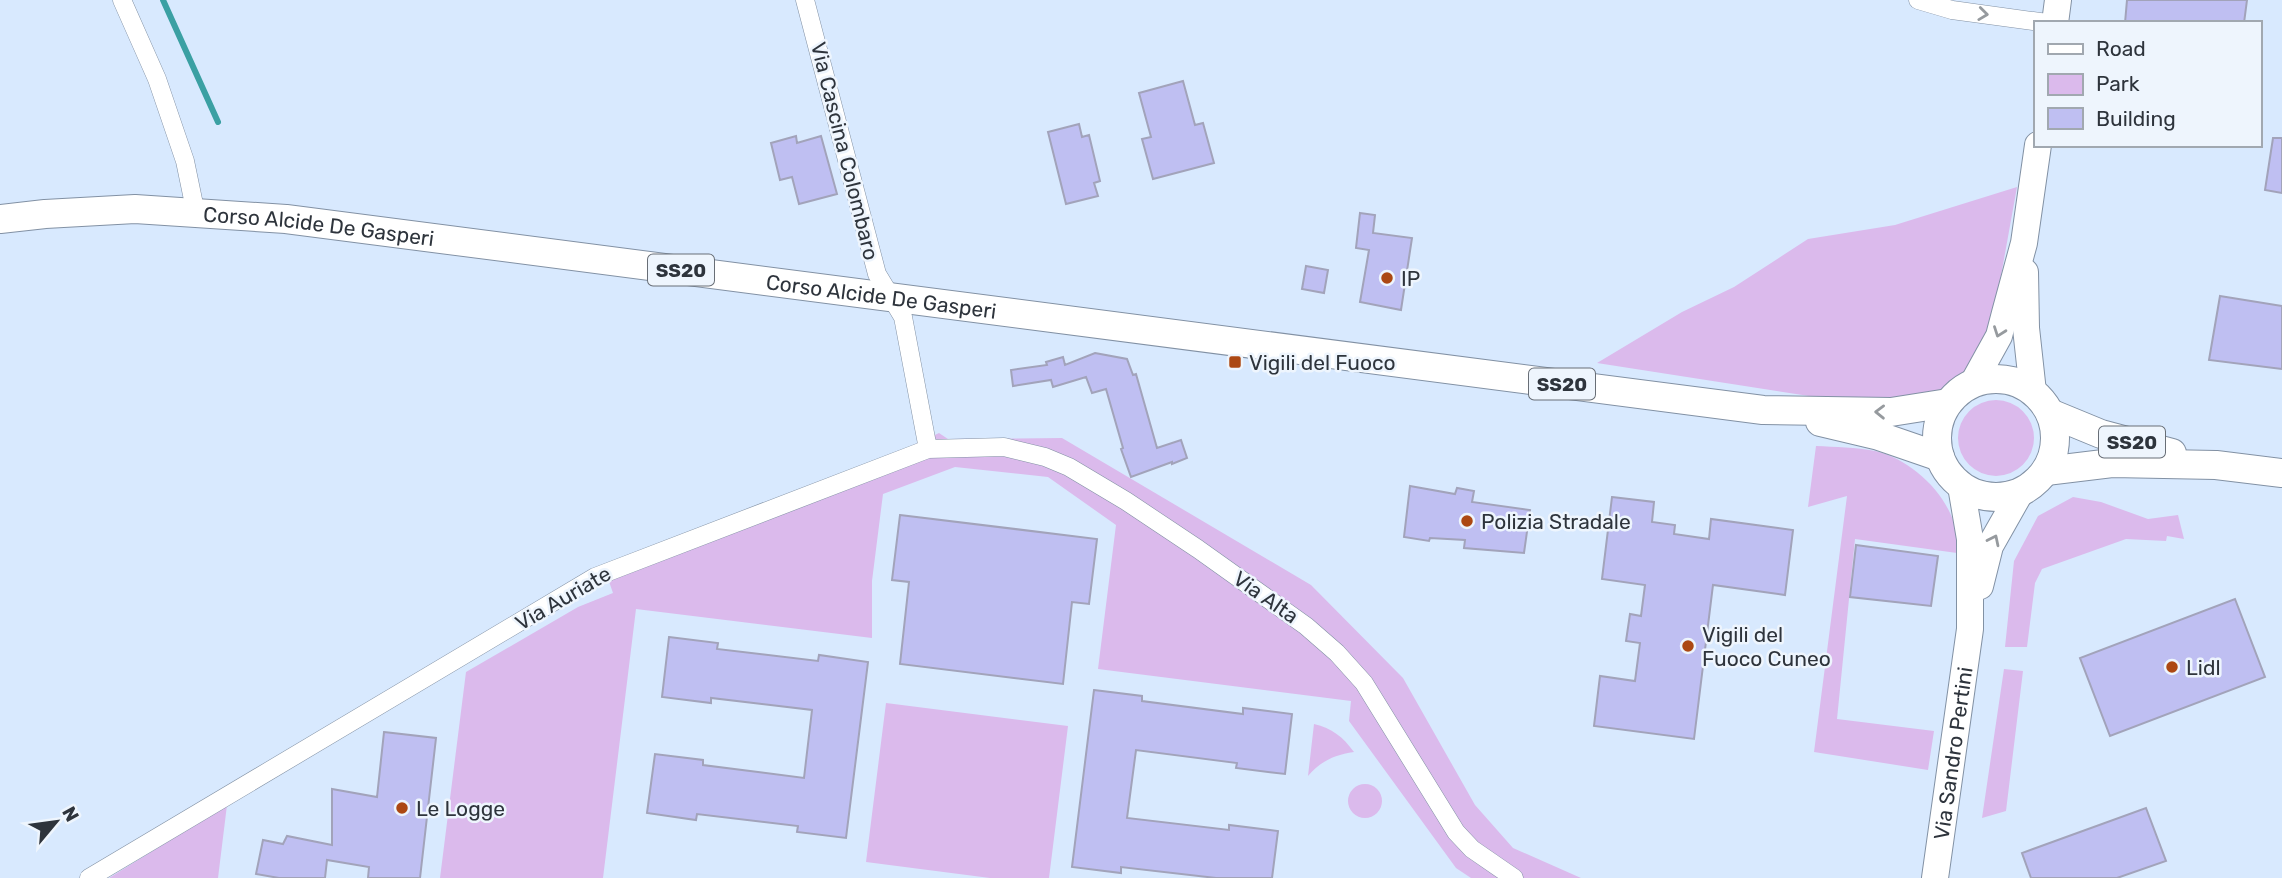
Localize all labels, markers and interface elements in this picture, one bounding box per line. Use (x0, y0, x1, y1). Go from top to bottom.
one-way arrow (1977, 7, 1989, 22)
legend (2034, 21, 2261, 147)
text: Road (2096, 36, 2146, 61)
street label: Via Cascina Colombaro (806, 39, 884, 263)
text: Park (2096, 71, 2140, 96)
text: Building (2096, 106, 2176, 131)
street label: Corso Alcide De Gasperi (203, 201, 436, 251)
road number: SS20 (648, 254, 714, 286)
place label: IP (1401, 266, 1420, 291)
street label: Corso Alcide De Gasperi (765, 269, 998, 323)
marker: IP (1379, 270, 1395, 286)
one-way arrow (1993, 326, 2007, 338)
place label: Vigili del Fuoco (1249, 350, 1396, 375)
marker: Vigili del Fuoco (1227, 354, 1243, 370)
road number: SS20 (1529, 368, 1595, 400)
one-way arrow (1875, 404, 1885, 420)
road number: SS20 (2099, 426, 2165, 458)
place label: Polizia Stradale (1481, 509, 1631, 534)
marker: Polizia Stradale (1459, 513, 1475, 529)
one-way arrow (1985, 535, 1999, 547)
street label: Via Auriate (511, 561, 615, 635)
street label: Via Alta (1229, 566, 1303, 628)
place label: Vigili del Fuoco Cuneo (1702, 622, 1831, 671)
marker: Vigili del Fuoco Cuneo (1680, 638, 1696, 654)
place label: Lidl (2186, 655, 2221, 680)
marker: Lidl (2164, 659, 2180, 675)
street label: Via Sandro Pertini (1928, 665, 1977, 841)
north arrow (21, 787, 91, 857)
place label: Le Logge (416, 796, 505, 821)
marker: Le Logge (394, 800, 410, 816)
text: N (57, 802, 84, 826)

